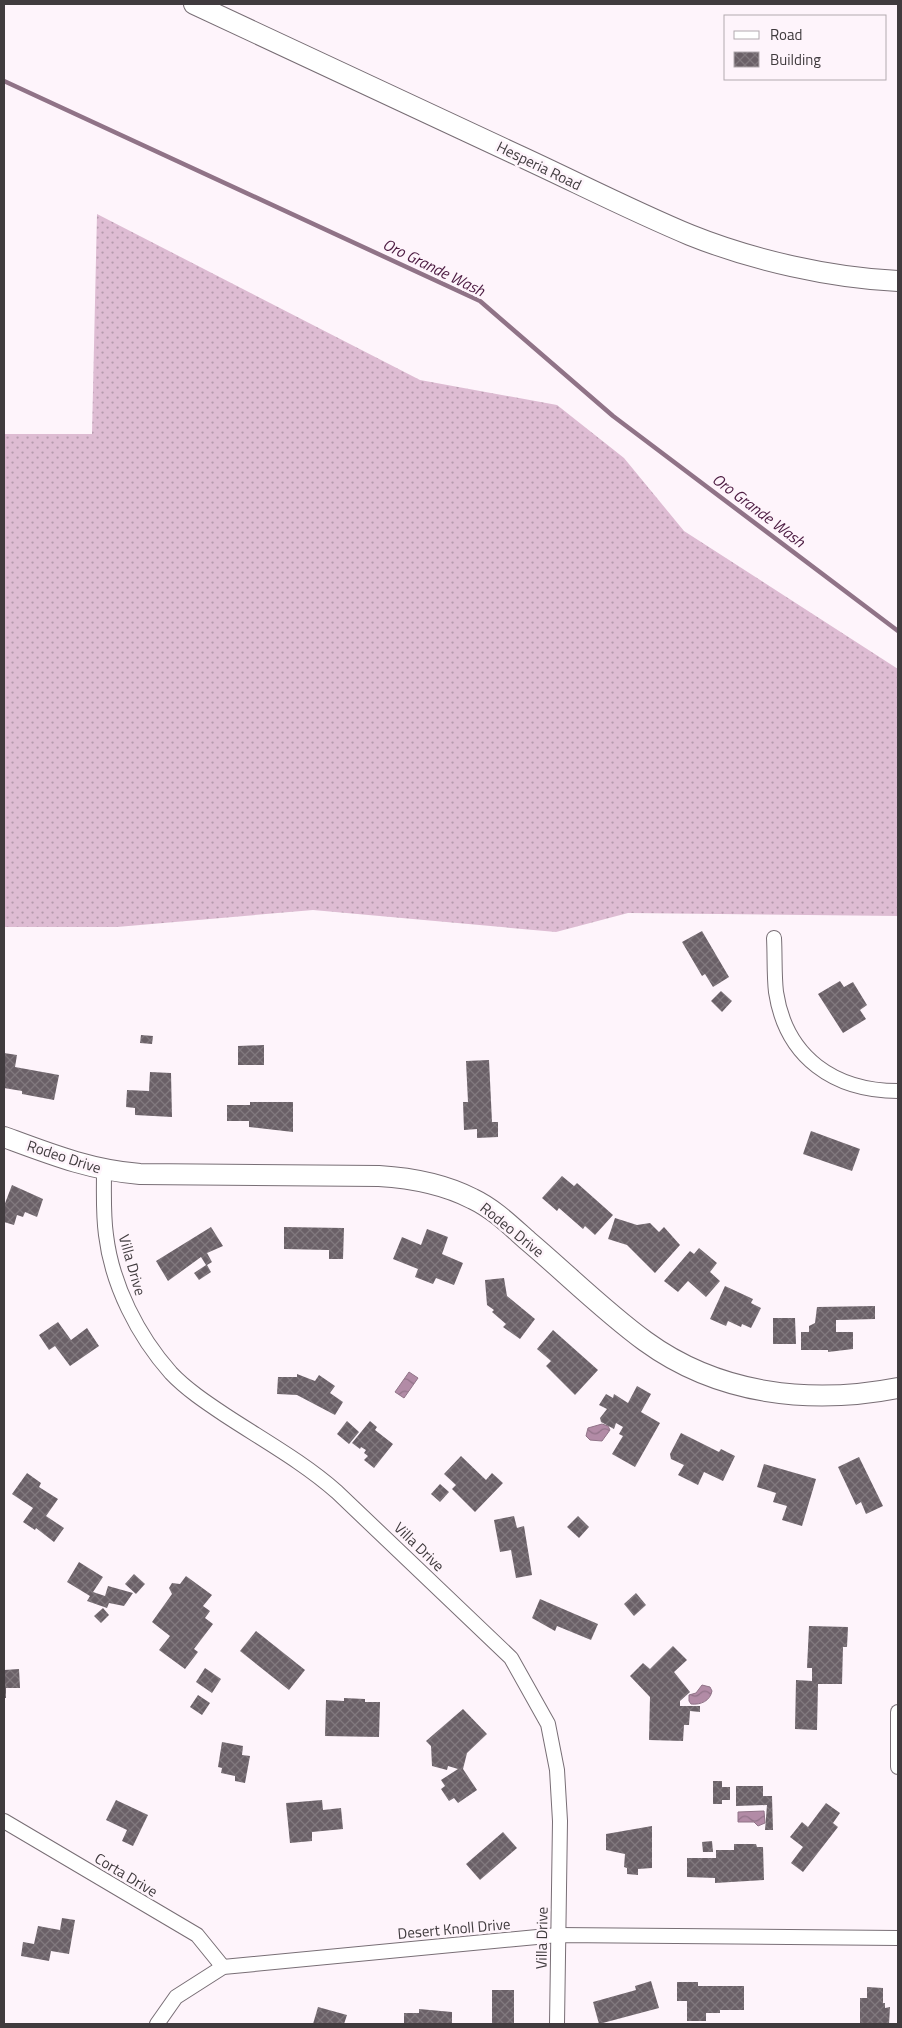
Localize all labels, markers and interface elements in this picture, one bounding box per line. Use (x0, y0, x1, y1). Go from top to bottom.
legend (724, 15, 887, 80)
text: Road (770, 23, 802, 46)
text: Building (770, 48, 821, 71)
street label: Hesperia Road (493, 135, 586, 196)
water label: Oro Grande Wash (379, 232, 490, 303)
water label: Oro Grande Wash (707, 467, 811, 554)
street label: Rodeo Drive (24, 1134, 104, 1179)
street label: Rodeo Drive (475, 1197, 549, 1263)
street label: Villa Drive (113, 1232, 152, 1298)
street label: Villa Drive (389, 1517, 450, 1577)
street label: Corta Drive (90, 1847, 162, 1902)
street label: Villa Drive (529, 1907, 554, 1969)
street label: Desert Knoll Drive (397, 1912, 511, 1945)

